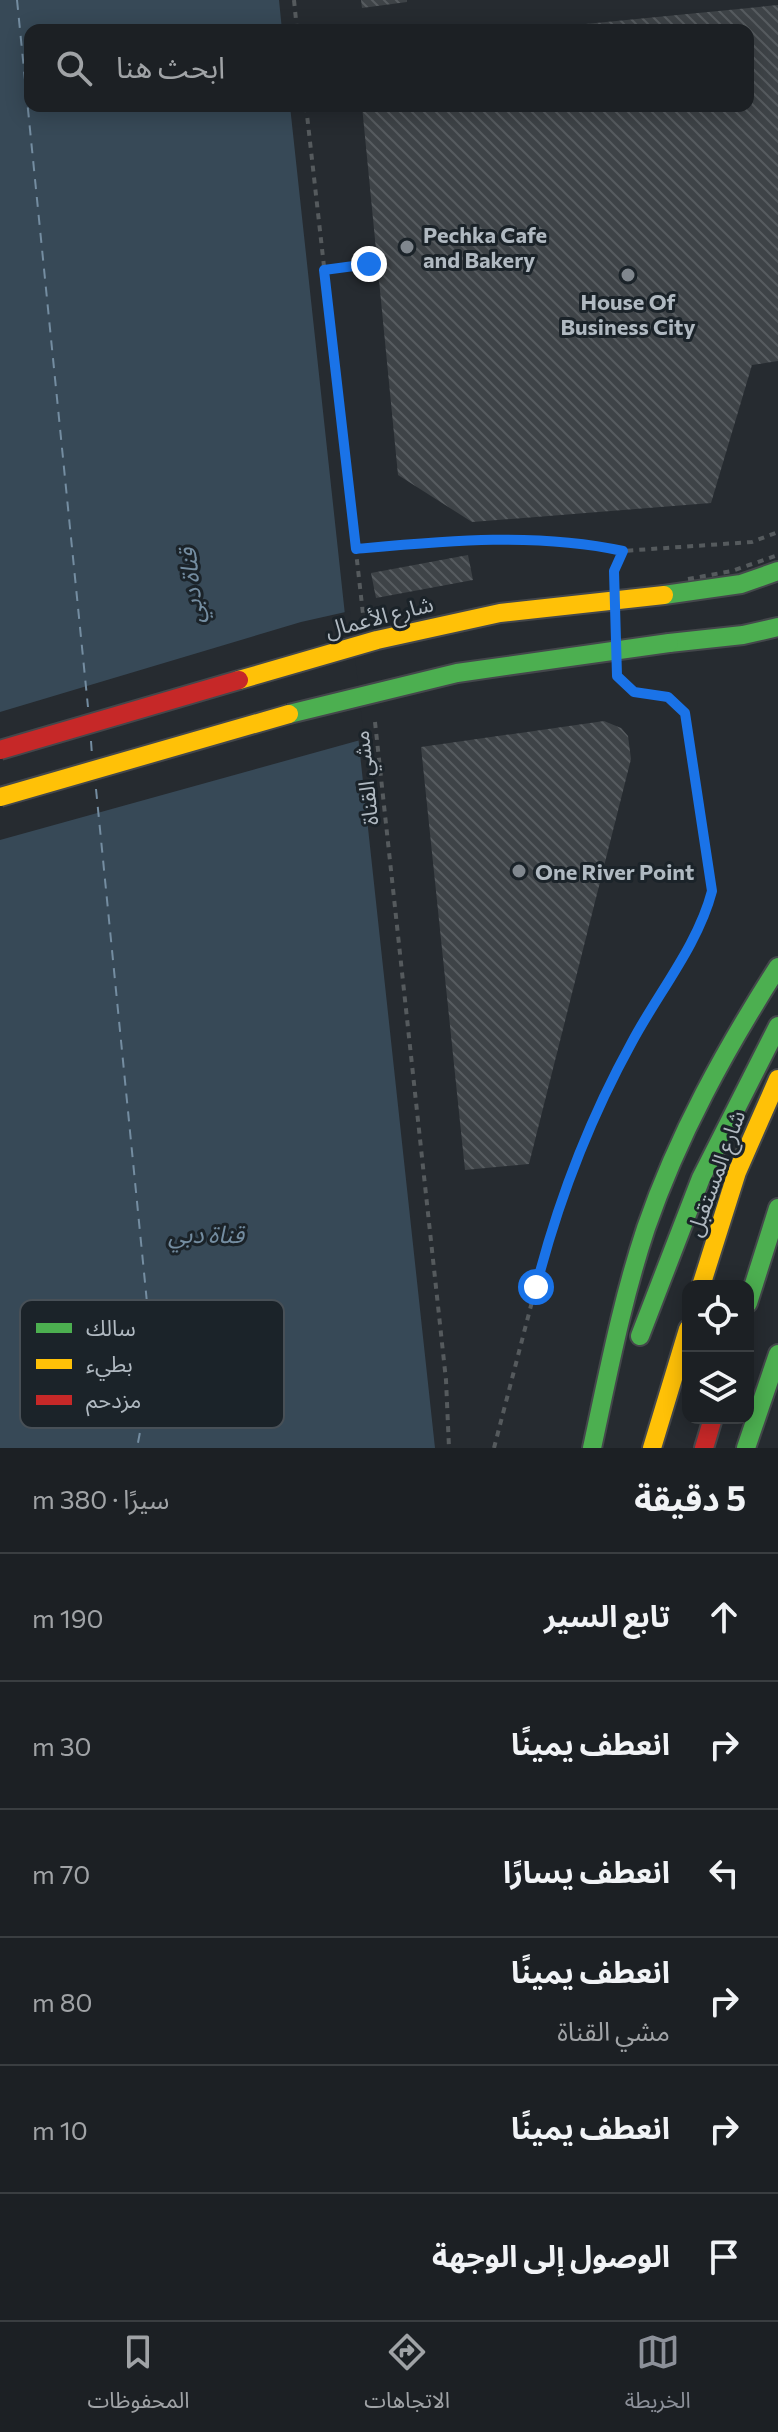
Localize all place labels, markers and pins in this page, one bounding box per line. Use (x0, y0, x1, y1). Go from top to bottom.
place label: Pechka Cafe and Bakery (423, 221, 547, 273)
marker: Pechka Cafe and Bakery (398, 238, 416, 256)
marker: House Of Business City (619, 266, 637, 284)
place label: House Of Business City (561, 288, 695, 340)
place label: One River Point (535, 858, 694, 885)
marker: One River Point (510, 862, 528, 880)

